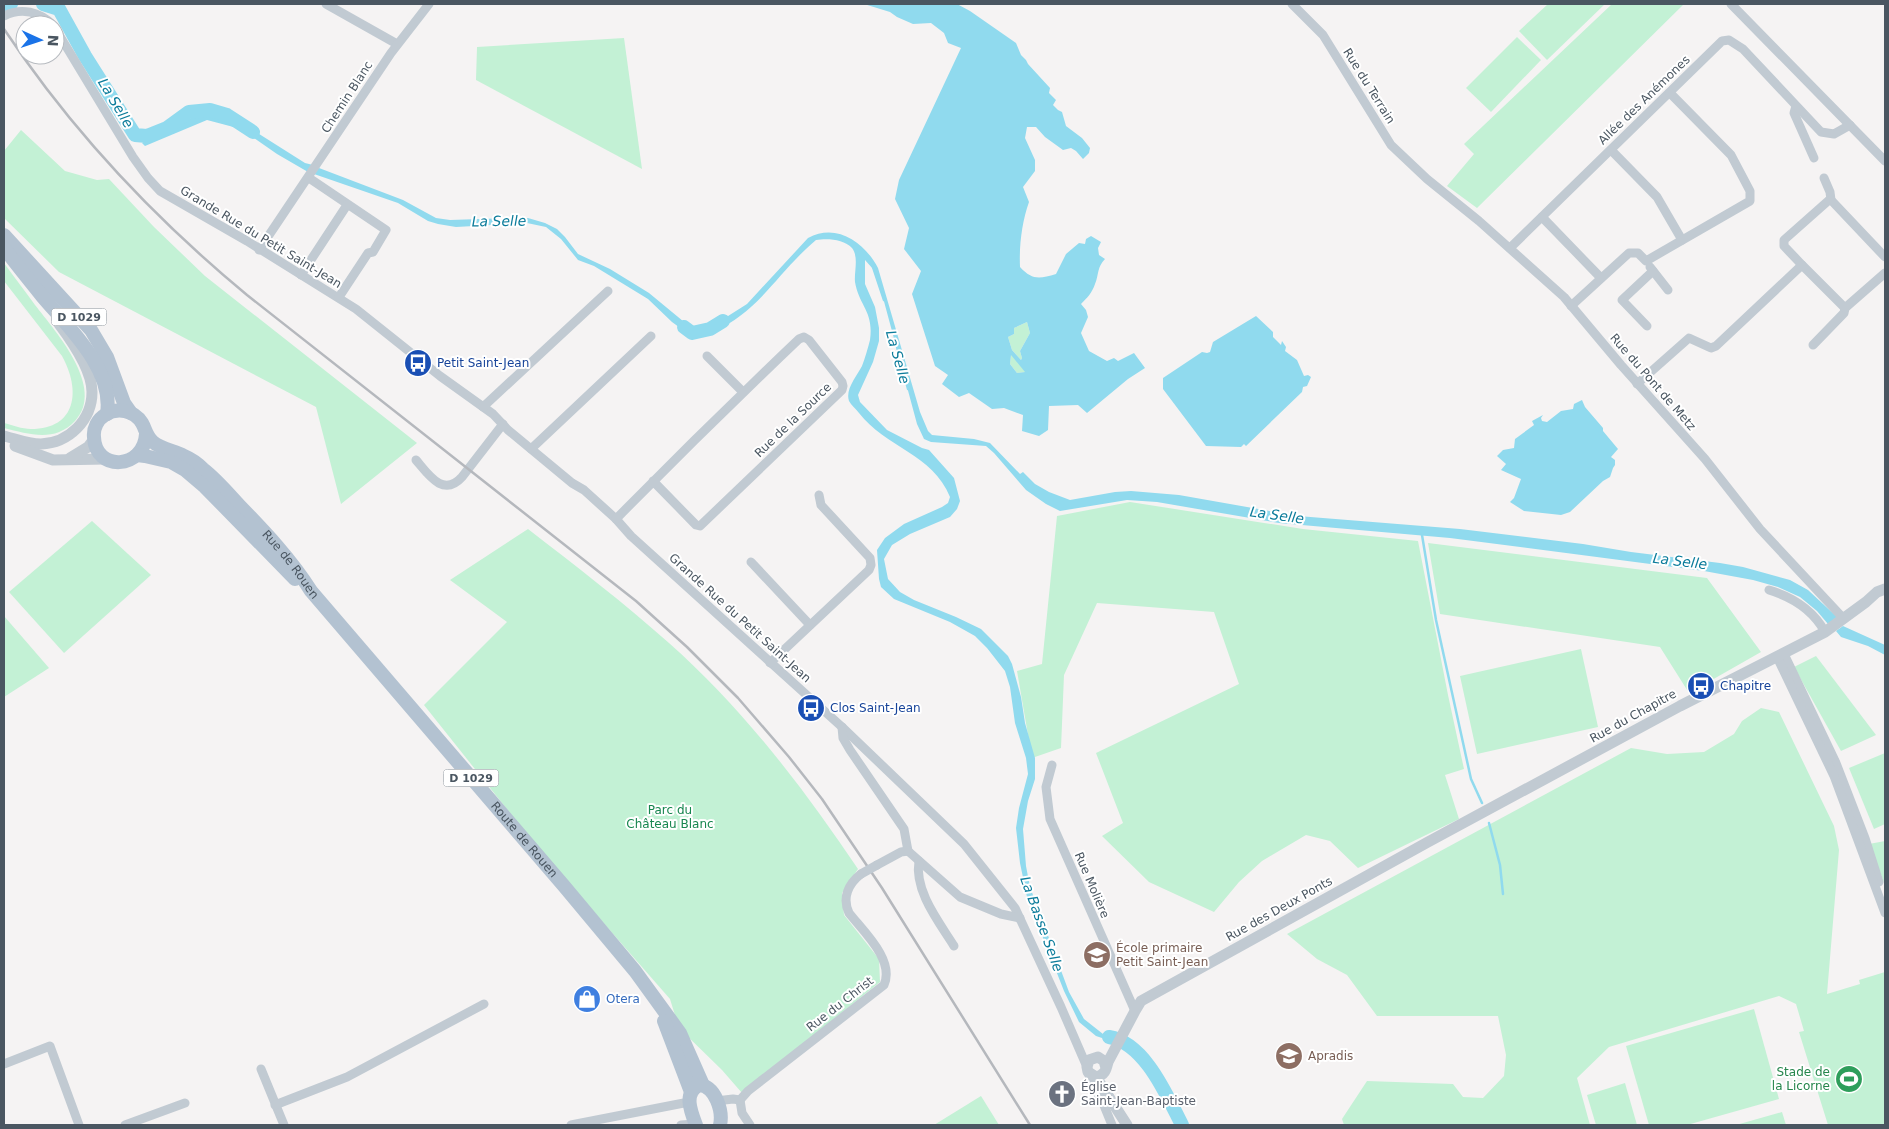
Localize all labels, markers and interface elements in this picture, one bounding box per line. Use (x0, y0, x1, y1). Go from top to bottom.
north arrow (15, 15, 65, 65)
text: N (45, 34, 61, 47)
street label: Rue du Terrain (1340, 46, 1398, 126)
street label: Allée des Anémones (1595, 53, 1693, 147)
street label: Chemin Blanc (319, 58, 375, 136)
water label: La Selle (95, 75, 137, 131)
street label: Grande Rue du Petit Saint-Jean (178, 183, 344, 291)
water label: La Selle (471, 213, 527, 229)
road number: D 1029 (52, 308, 106, 326)
water label: La Selle (883, 328, 913, 386)
street label: Rue du Pont de Metz (1607, 331, 1699, 433)
bus stop icon: Petit Saint-Jean (403, 348, 433, 378)
place label: Petit Saint-Jean (437, 356, 529, 370)
street label: Rue de la Source (752, 380, 834, 460)
water label: La Selle (1249, 503, 1305, 527)
street label: Rue de Rouen (259, 527, 322, 602)
water label: La Selle (1652, 550, 1708, 572)
street label: Grande Rue du Petit Saint-Jean (666, 551, 814, 685)
bus stop icon: Chapitre (1686, 671, 1716, 701)
place label: Chapitre (1720, 679, 1771, 693)
street label: Rue du Chapitre (1587, 686, 1679, 746)
bus stop icon: Clos Saint-Jean (796, 693, 826, 723)
place label: Clos Saint-Jean (830, 701, 921, 715)
road number: D 1029 (444, 770, 498, 786)
street label: Route de Rouen (488, 799, 561, 880)
park label: Parc du Château Blanc (626, 803, 714, 831)
street label: Rue Molière (1072, 850, 1112, 920)
water label: La Basse Selle (1017, 874, 1067, 974)
street label: Rue des Deux Ponts (1223, 874, 1335, 944)
school or university icon: École primaire Petit Saint-Jean (1082, 940, 1112, 970)
place label: École primaire Petit Saint-Jean (1116, 940, 1208, 969)
street label: Rue du Christ (804, 973, 876, 1034)
shop icon: Otera (572, 984, 602, 1014)
place label: Otera (606, 992, 640, 1006)
school or university icon: Apradis (1274, 1041, 1304, 1071)
place label: Apradis (1308, 1049, 1353, 1063)
sports icon: Stade de la Licorne (1834, 1064, 1864, 1094)
place label: Stade de la Licorne (1772, 1065, 1830, 1093)
church icon: Église Saint-Jean-Baptiste (1047, 1079, 1077, 1109)
place label: Église Saint-Jean-Baptiste (1081, 1079, 1196, 1108)

